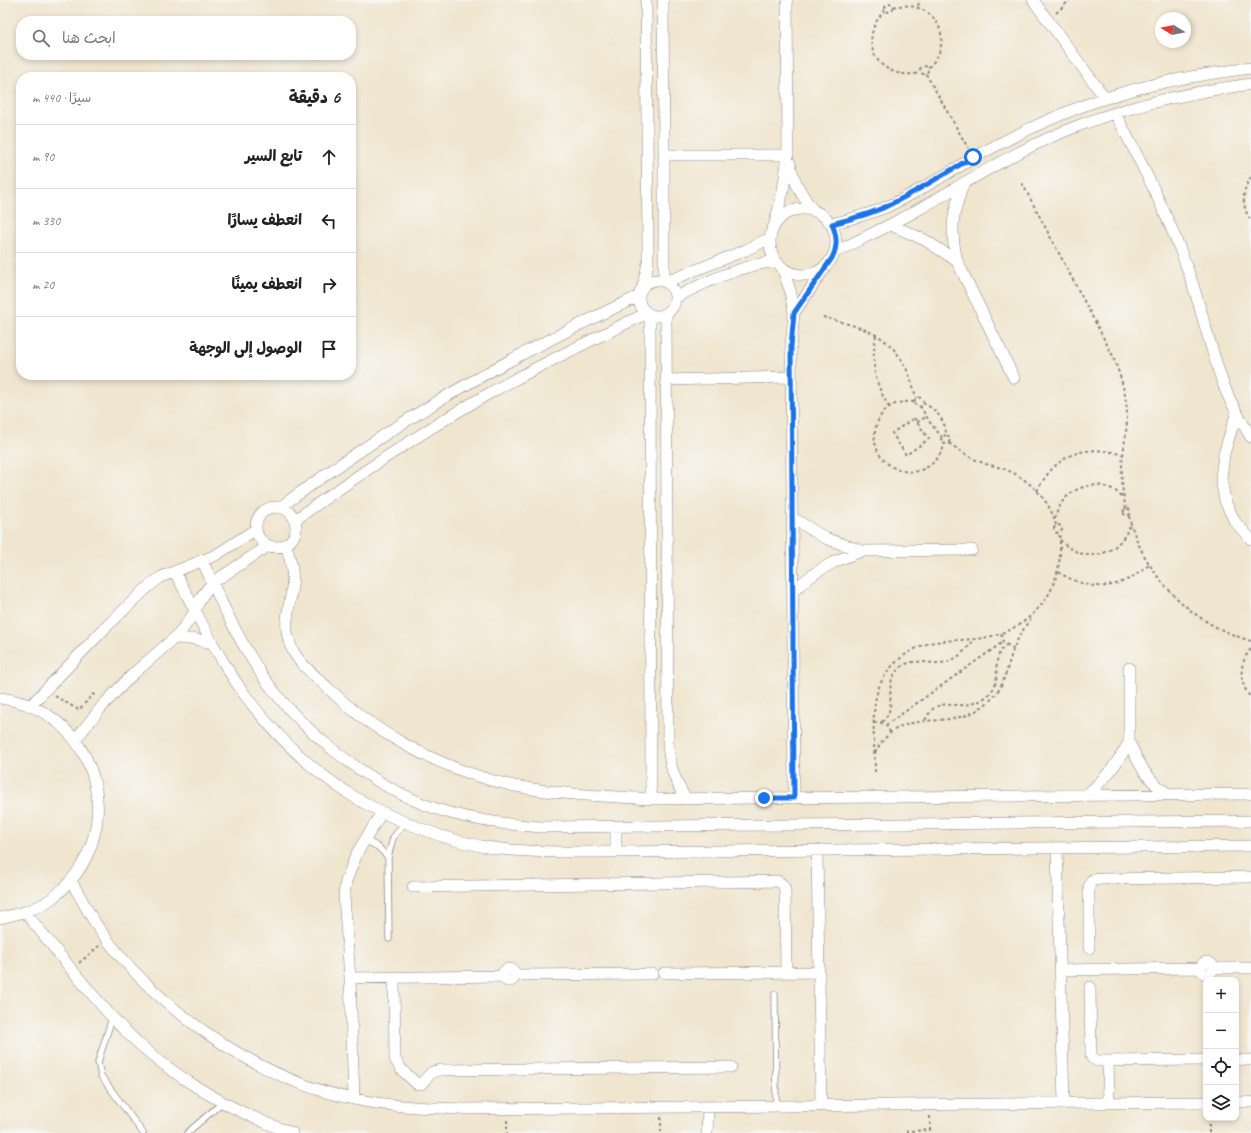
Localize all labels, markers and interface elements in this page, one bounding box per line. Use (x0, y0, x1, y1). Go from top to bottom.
north arrow (1155, 12, 1191, 48)
search box (16, 16, 356, 60)
icon: search (30, 27, 52, 49)
text: ابحث هنا (62, 29, 116, 48)
text: 6 دقيقة (289, 87, 340, 108)
text: سيرًا · 440 m (32, 90, 91, 106)
icon: ahead (318, 146, 340, 168)
text: تابع السير (245, 147, 302, 166)
route start (964, 148, 982, 166)
text: 90 m (32, 149, 54, 165)
icon: left (318, 210, 340, 232)
text: انعطف يسارًا (227, 211, 302, 230)
text: 330 m (32, 213, 60, 229)
icon: right (318, 274, 340, 296)
text: انعطف يمينًا (231, 275, 302, 294)
text: 20 m (32, 277, 54, 293)
icon: arrive (318, 338, 340, 360)
text: الوصول إلى الوجهة (189, 339, 302, 358)
route end (755, 789, 773, 807)
map controls (1203, 977, 1239, 1121)
button: + (1203, 977, 1239, 1013)
button: − (1203, 1013, 1239, 1049)
button: locate (1203, 1049, 1239, 1085)
button: layers (1203, 1085, 1239, 1121)

